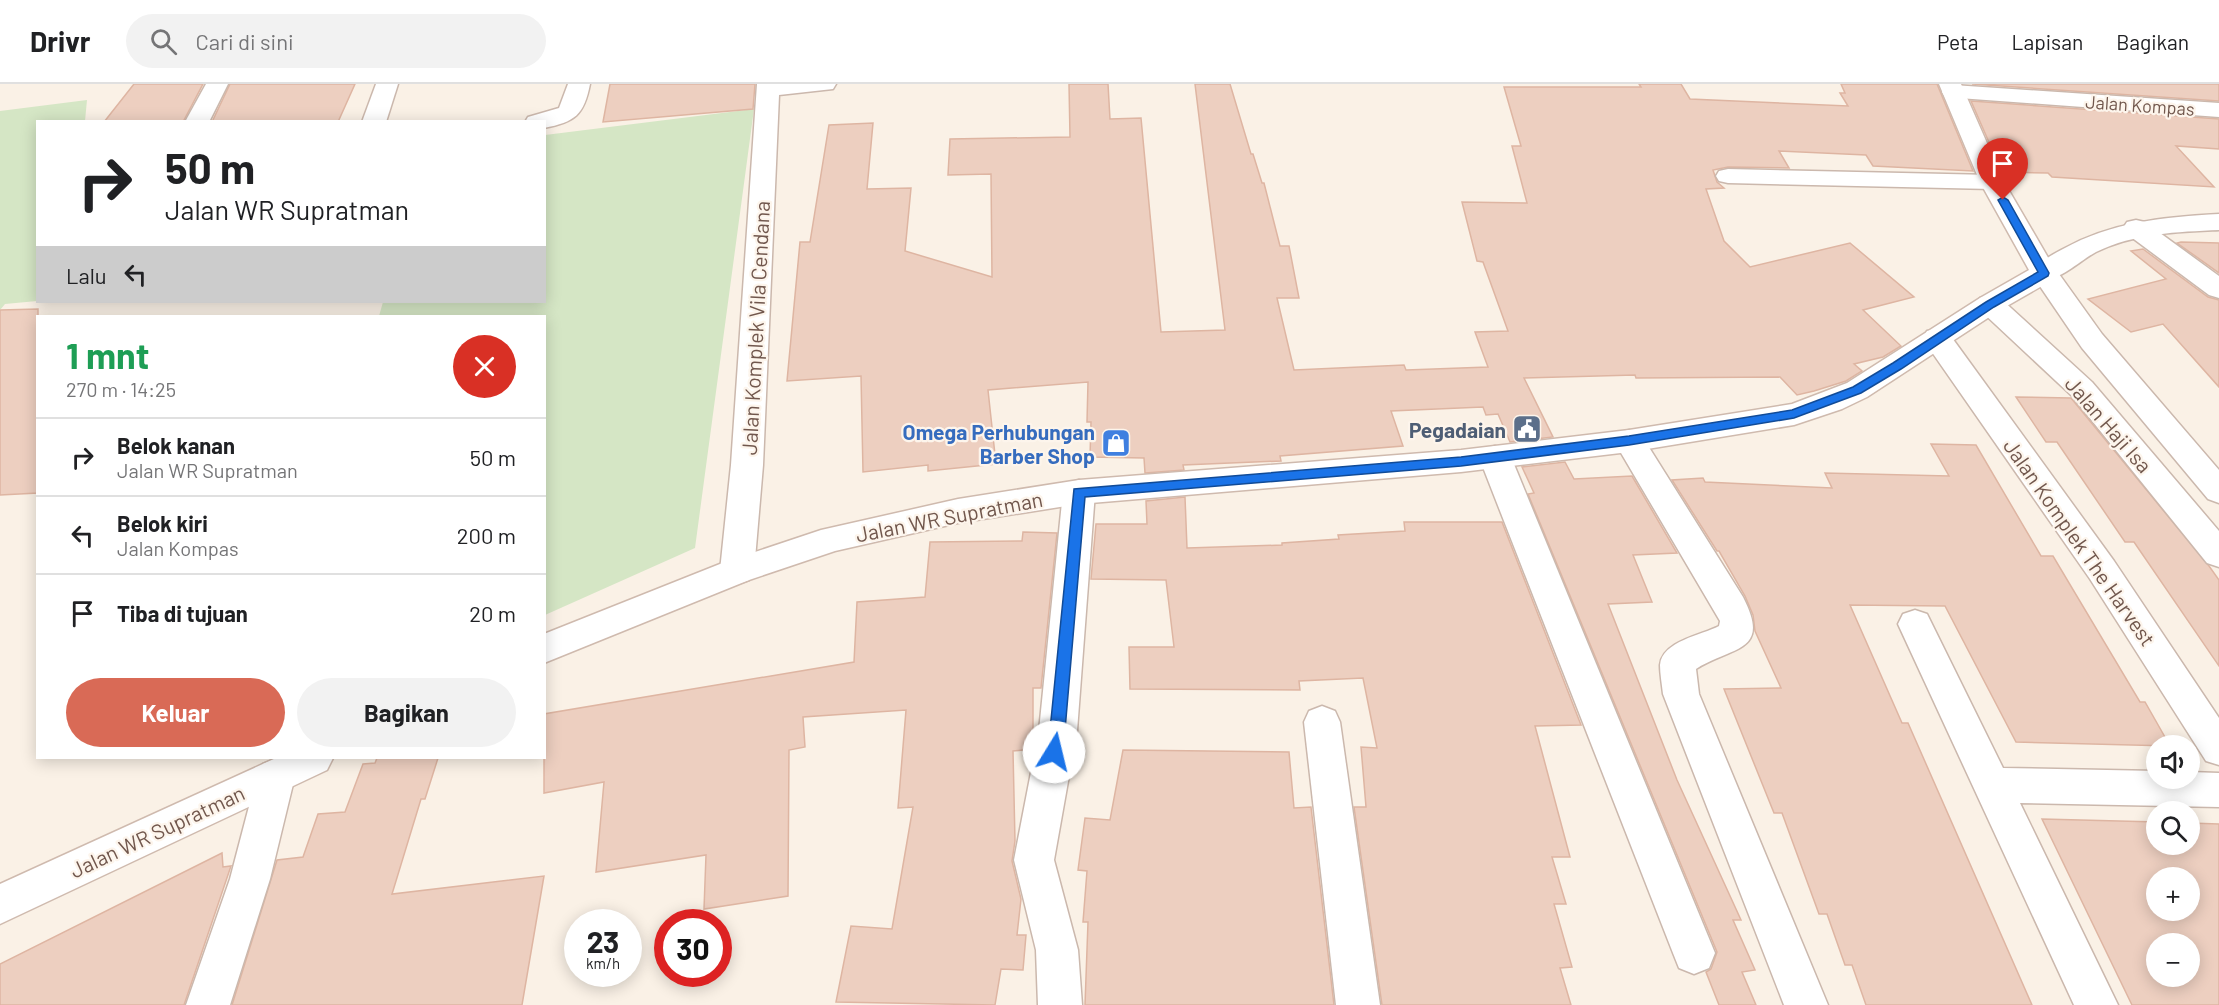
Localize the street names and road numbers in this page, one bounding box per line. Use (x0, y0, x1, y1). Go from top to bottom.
street label: Jalan Kompas (2085, 90, 2195, 120)
street label: Jalan Komplek Vila Cendana (736, 200, 774, 456)
street label: Jalan Haji Isa (2060, 371, 2158, 477)
street label: Jalan Komplek The Harvest (1999, 434, 2161, 650)
street label: Jalan WR Supratman (853, 486, 1045, 546)
street label: Jalan WR Supratman (66, 780, 248, 882)

